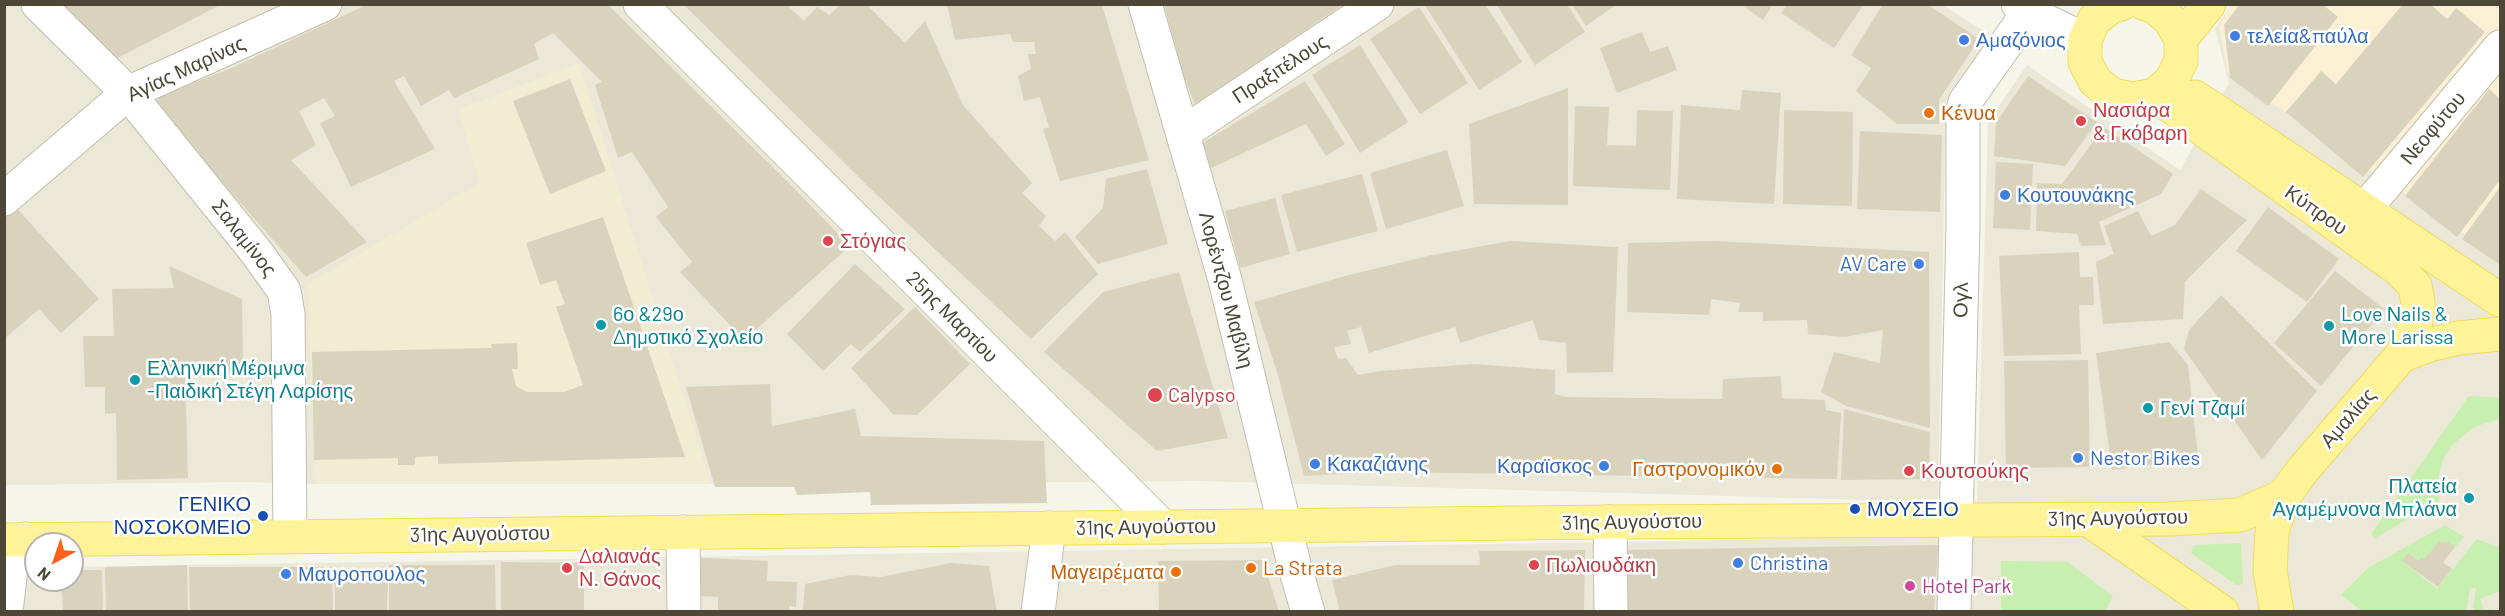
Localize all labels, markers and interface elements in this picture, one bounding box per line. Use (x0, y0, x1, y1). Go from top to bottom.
place label: τελεία&παύλα (2247, 24, 2369, 48)
place label: Αμαζόνιος (1976, 28, 2066, 52)
street label: Πραξιτέλους (1228, 29, 1332, 109)
marker: τελεία&παύλα (2228, 29, 2242, 43)
street label: Αγίας Μαρίνας (123, 31, 249, 107)
marker: Αμαζόνιος (1957, 33, 1971, 47)
street label: Νεοφύτου (2396, 87, 2470, 169)
place label: Νασιάρα & Γκόβαρη (2093, 98, 2188, 145)
place label: Κένυα (1941, 101, 1996, 125)
marker: Κένυα (1922, 106, 1936, 120)
marker: Νασιάρα & Γκόβαρη (2074, 114, 2088, 128)
street label: Κύπρου (2280, 180, 2352, 240)
place label: Κουτουνάκης (2017, 183, 2134, 207)
marker: Κουτουνάκης (1998, 188, 2012, 202)
street label: Σαλαμίνος (206, 195, 282, 281)
street label: Λορέντζου Μαβίλη (1194, 209, 1258, 371)
place label: Στόγιας (840, 229, 906, 253)
marker: Στόγιας (821, 234, 835, 248)
place label: AV Care (1840, 252, 1907, 276)
marker: AV Care (1912, 257, 1926, 271)
street label: 25ης Μαρτίου (901, 266, 1003, 368)
street label: Ογλ (1949, 282, 1973, 318)
place label: 6ο &29ο Δημοτικό Σχολείο (613, 302, 763, 349)
place label: Love Νails & Μore Larissa (2341, 302, 2454, 349)
marker: 6ο &29ο Δημοτικό Σχολείο (594, 318, 608, 332)
marker: Love Νails & Μore Larissa (2322, 319, 2336, 333)
place label: Ελληνική Μέριμνα -Παιδική Στέγη Λαρίσης (147, 356, 353, 403)
marker: Ελληνική Μέριμνα -Παιδική Στέγη Λαρίσης (128, 373, 142, 387)
place label: Calypso (1168, 383, 1236, 407)
street label: Αμαλίας (2316, 383, 2380, 453)
marker: Calypso (1146, 386, 1164, 404)
place label: Γενί Τζαμί (2160, 396, 2245, 420)
marker: Γενί Τζαμί (2141, 401, 2155, 415)
place label: Nestor Bikes (2090, 446, 2200, 470)
marker: Nestor Bikes (2071, 451, 2085, 465)
place label: Κακαζιάνης (1327, 452, 1428, 476)
place label: Καραϊσκος (1497, 454, 1592, 478)
marker: Κακαζιάνης (1308, 457, 1322, 471)
place label: Γαστρονομικόν (1632, 457, 1765, 481)
marker: Καραϊσκος (1597, 459, 1611, 473)
place label: Κουτσούκης (1921, 459, 2029, 483)
marker: Γαστρονομικόν (1770, 462, 1784, 476)
marker: Κουτσούκης (1902, 464, 1916, 478)
place label: Πλατεία Αγαμέμνονα Μπλάνα (2273, 474, 2457, 521)
marker: Πλατεία Αγαμέμνονα Μπλάνα (2462, 491, 2476, 505)
place label: ΓΕΝΙΚΟ ΝΟΣΟΚΟΜΕΙΟ (114, 492, 251, 539)
place label: ΜΟΥΣΕΙΟ (1867, 497, 1959, 521)
marker: ΜΟΥΣΕΙΟ (1848, 502, 1862, 516)
street label: 31ης Αυγούστου (2048, 505, 2188, 531)
marker: ΓΕΝΙΚΟ ΝΟΣΟΚΟΜΕΙΟ (256, 509, 270, 523)
street label: 31ης Αυγούστου (1562, 509, 1702, 535)
street label: 31ης Αυγούστου (1076, 514, 1216, 540)
street label: 31ης Αυγούστου (410, 521, 550, 547)
north arrow (24, 532, 84, 592)
place label: Δαλιανάς Ν. Θάνος (579, 544, 661, 591)
place label: Christina (1750, 551, 1828, 575)
place label: Πωλιουδάκη (1546, 553, 1656, 577)
place label: La Strata (1263, 556, 1342, 580)
marker: Christina (1731, 556, 1745, 570)
marker: Πωλιουδάκη (1527, 558, 1541, 572)
place label: Μαγειρέματα (1050, 560, 1164, 584)
marker: Δαλιανάς Ν. Θάνος (560, 561, 574, 575)
marker: La Strata (1244, 561, 1258, 575)
place label: Μαυροπουλος (298, 562, 425, 586)
text: N (33, 564, 54, 585)
marker: Μαγειρέματα (1169, 565, 1183, 579)
marker: Μαυροπουλος (279, 567, 293, 581)
place label: Hotel Park (1922, 574, 2011, 598)
marker: Hotel Park (1903, 579, 1917, 593)

